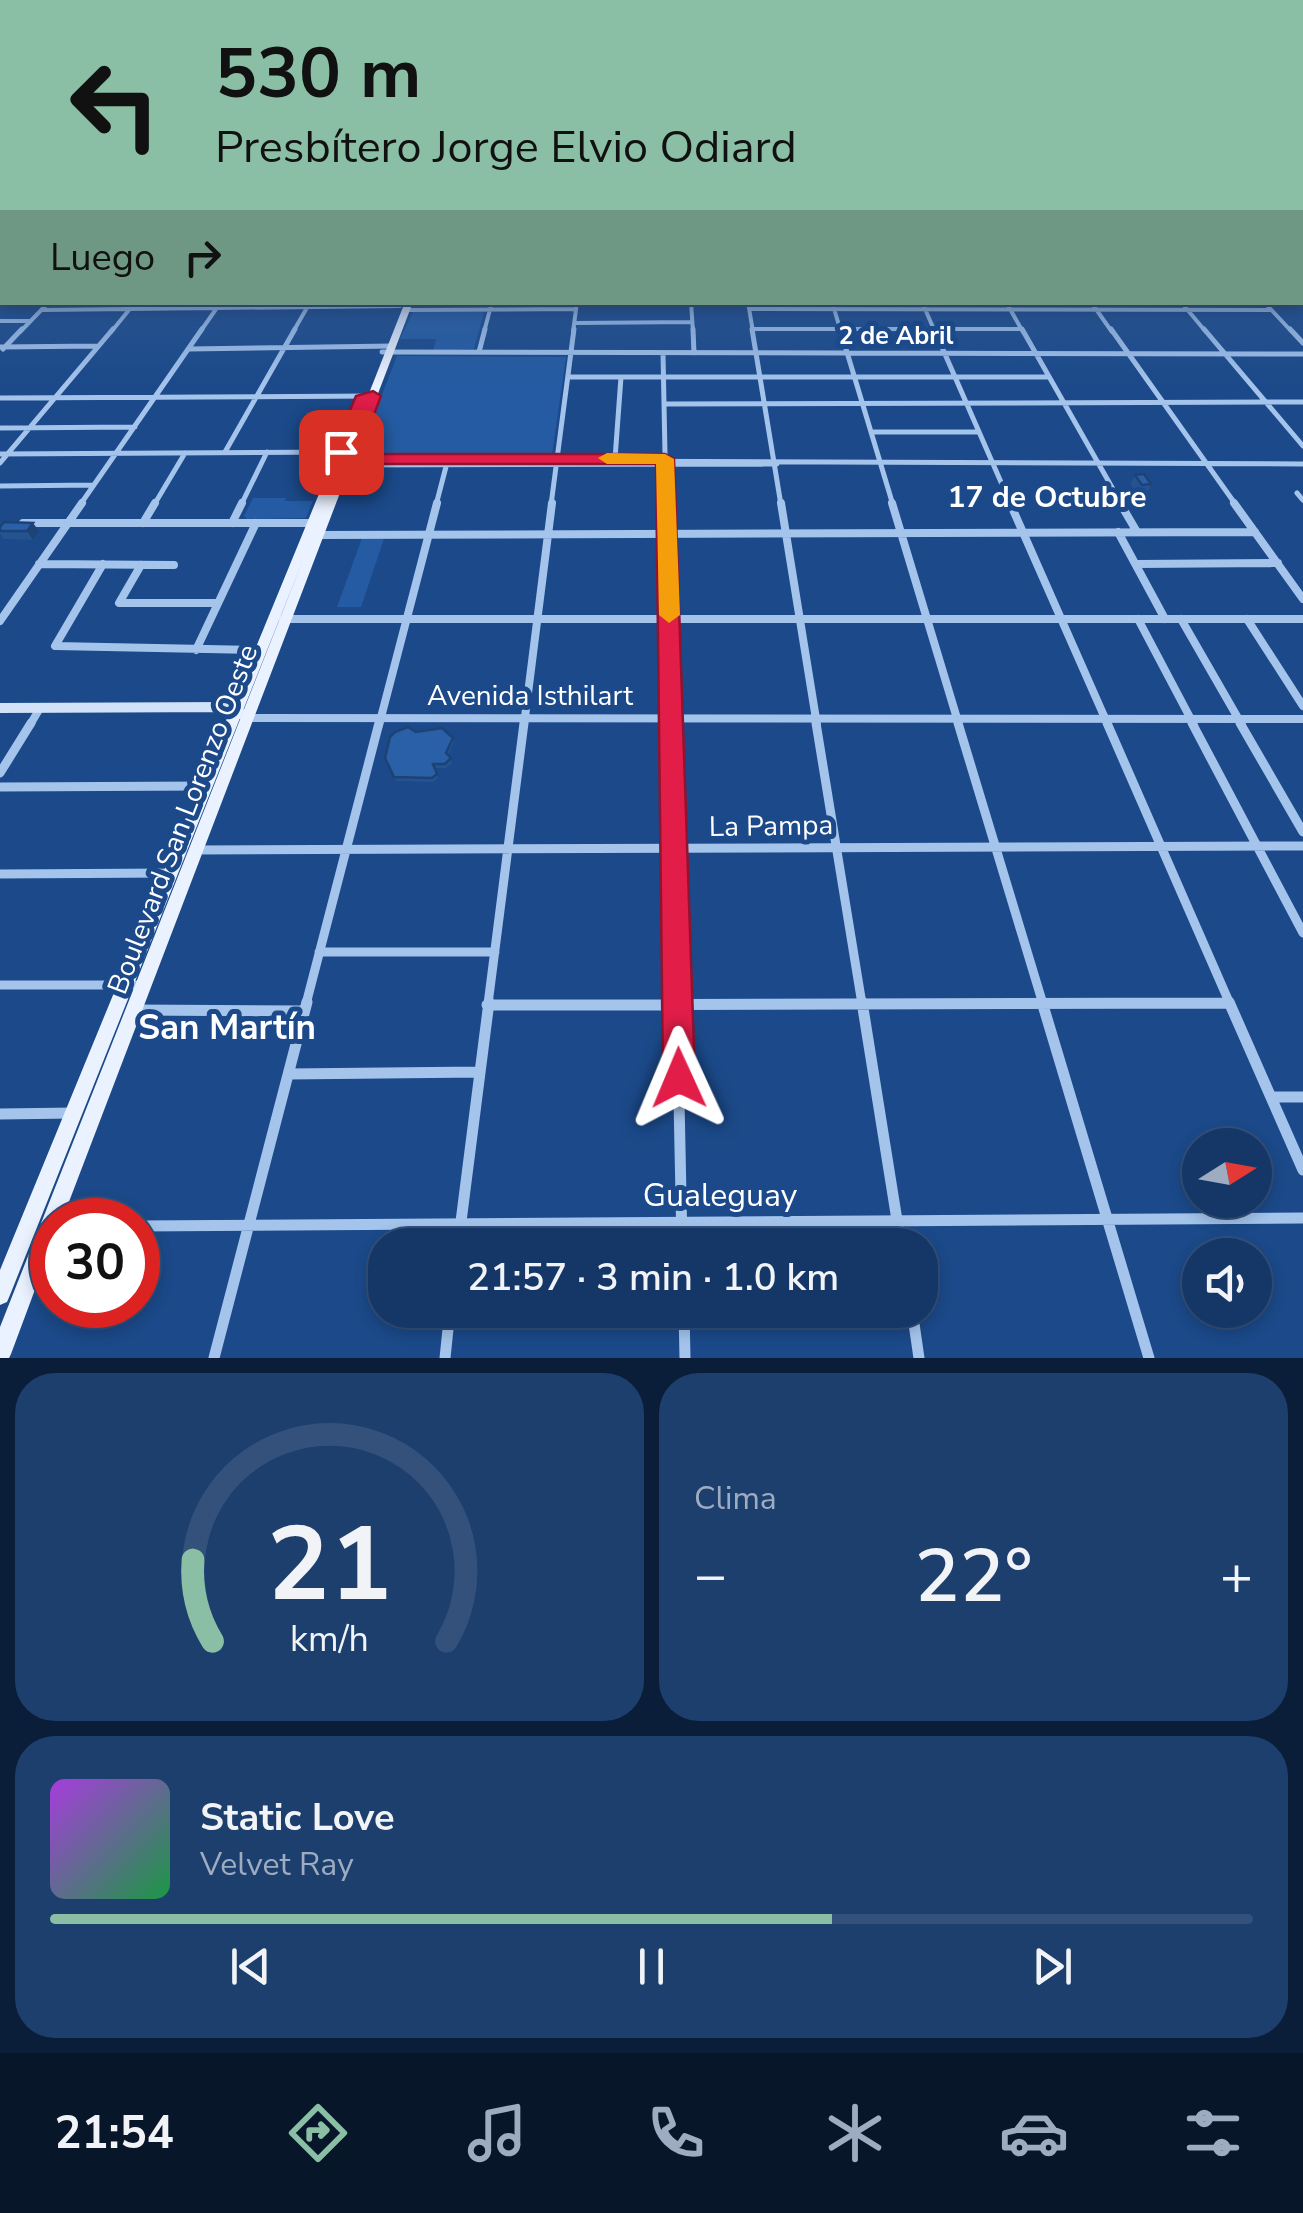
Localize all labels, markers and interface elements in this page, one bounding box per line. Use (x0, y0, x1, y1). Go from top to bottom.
text: 530 m (215, 26, 421, 122)
icon: left (50, 40, 180, 170)
text: Presbítero Jorge Elvio Odiard (215, 117, 797, 178)
icon: right (175, 230, 230, 285)
text: Luego (50, 232, 155, 283)
district label: 2 de Abril (839, 319, 953, 353)
pin (299, 410, 384, 495)
icon: arrive (314, 425, 369, 480)
district label: 17 de Octubre (948, 477, 1146, 518)
street label: Boulevard San Lorenzo Oeste (99, 639, 267, 1000)
street label: Avenida Isthilart (427, 677, 633, 715)
street label: La Pampa (709, 806, 833, 846)
district label: San Martín (138, 1004, 316, 1051)
position arrow (627, 1026, 731, 1130)
north arrow (1182, 1128, 1272, 1218)
map controls (1182, 1128, 1272, 1328)
street label: Gualeguay (643, 1174, 798, 1217)
speed limit sign: 30 (30, 1198, 160, 1328)
button: sound (1182, 1238, 1272, 1328)
text: 21:57 · 3 min · 1.0 km (467, 1252, 839, 1303)
text: Clima (694, 1477, 777, 1520)
text: 21 (267, 1494, 392, 1636)
text: 22° (914, 1525, 1033, 1627)
text: − (694, 1538, 727, 1613)
text: + (1220, 1538, 1253, 1613)
text: km/h (290, 1615, 369, 1664)
text: Static Love (200, 1792, 395, 1843)
text: Velvet Ray (200, 1843, 354, 1886)
icon: previous (223, 1939, 278, 1994)
icon: pause (624, 1939, 679, 1994)
icon: next (1025, 1939, 1080, 1994)
icon: directions (283, 2098, 353, 2168)
icon: music (462, 2098, 532, 2168)
icon: phone (641, 2098, 711, 2168)
icon: climate (820, 2098, 890, 2168)
icon: car (999, 2098, 1069, 2168)
icon: filters (1178, 2098, 1248, 2168)
text: 21:54 (55, 2103, 174, 2164)

